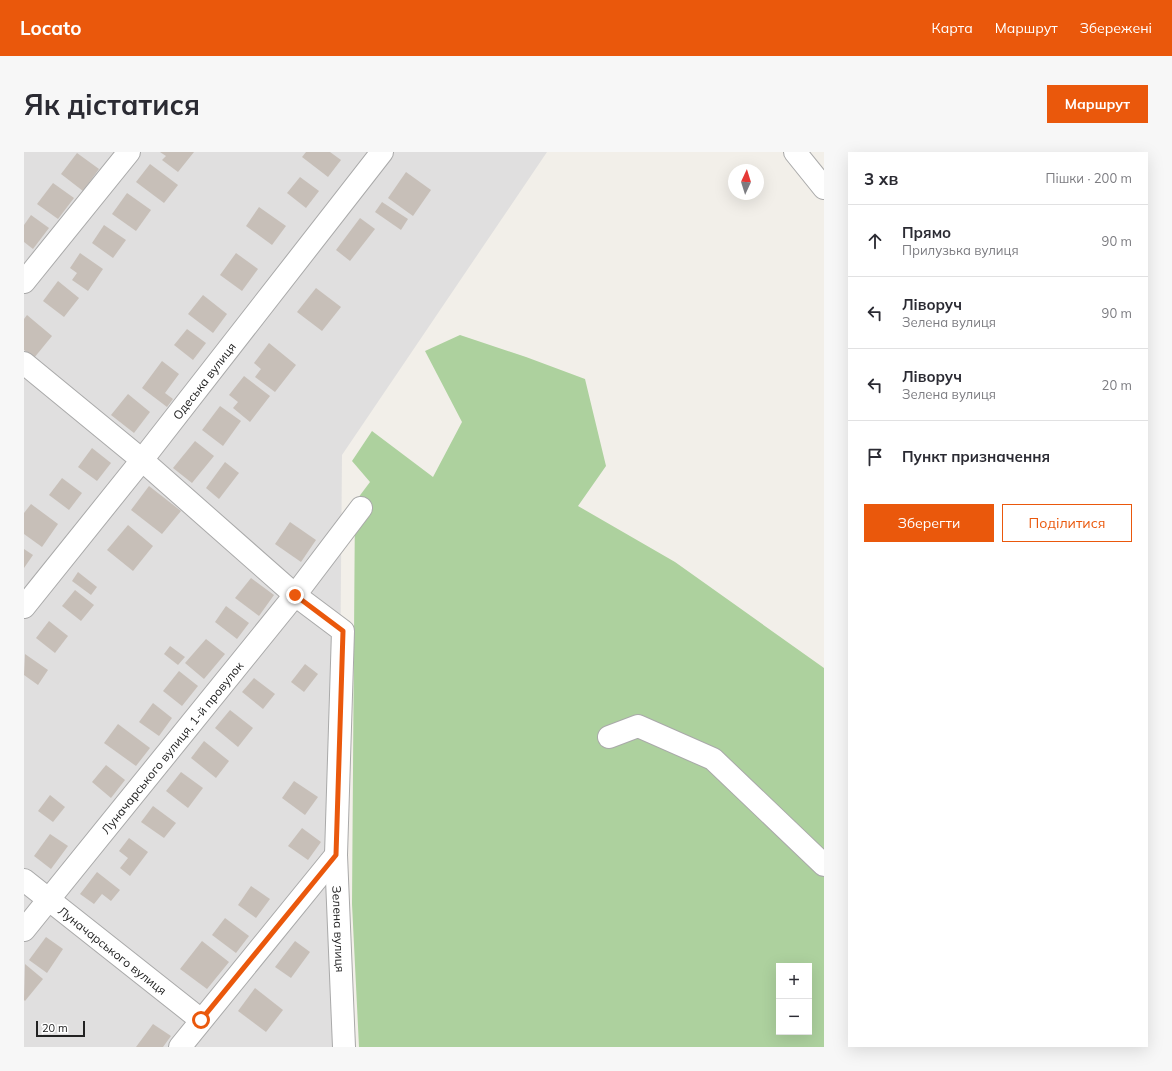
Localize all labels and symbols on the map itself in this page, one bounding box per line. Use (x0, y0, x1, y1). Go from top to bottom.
north arrow (728, 164, 764, 200)
street label: Одеська вулиця (169, 339, 238, 422)
route end (286, 586, 304, 604)
street label: Луначарського вулиця, 1-й провулок (98, 658, 246, 837)
street label: Зелена вулиця (330, 885, 348, 973)
street label: Луначарського вулиця (55, 903, 170, 998)
route start (192, 1011, 210, 1029)
scale bar (36, 1019, 85, 1038)

